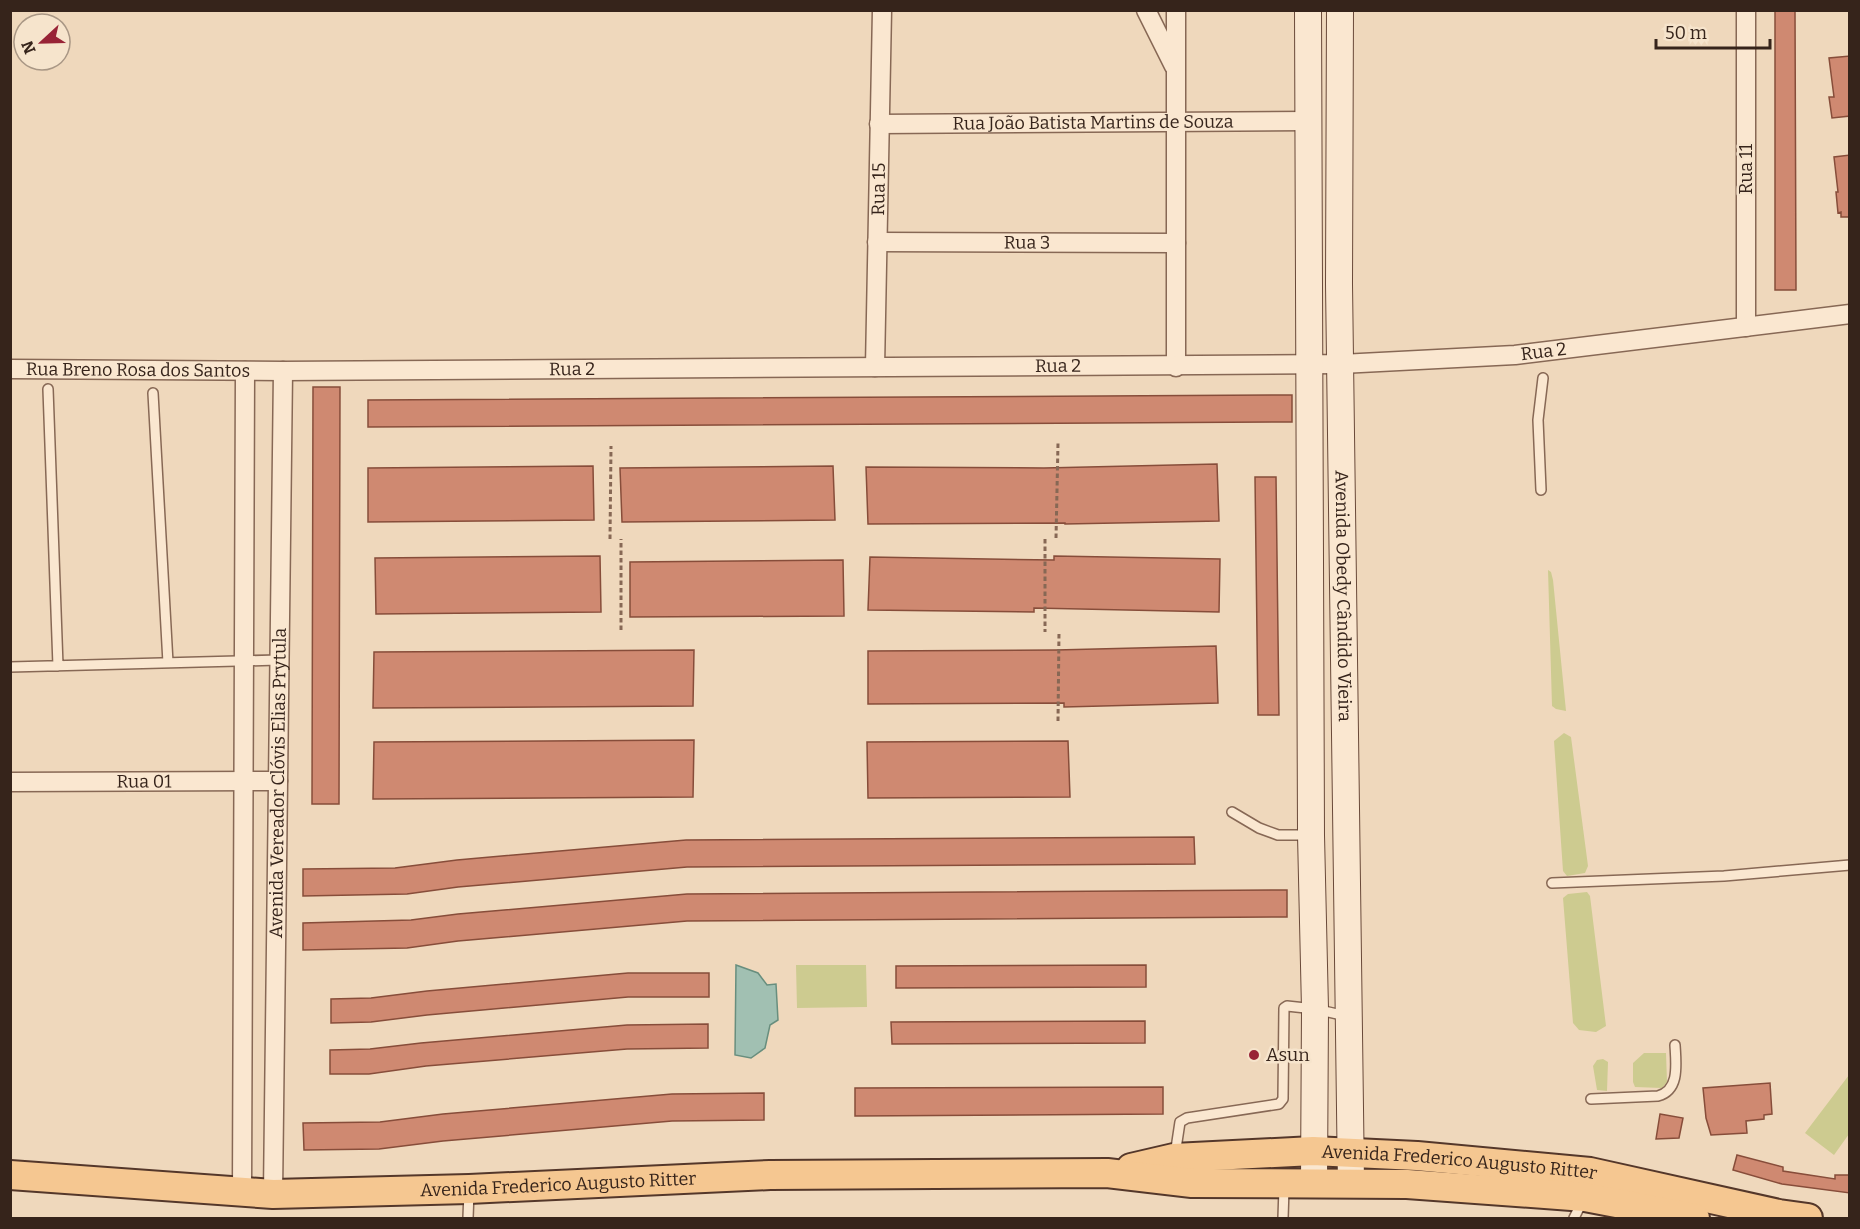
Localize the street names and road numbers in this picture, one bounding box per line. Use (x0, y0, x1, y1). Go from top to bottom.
street label: Rua João Batista Martins de Souza (952, 111, 1234, 134)
street label: Rua 11 (1735, 143, 1757, 194)
street label: Rua 15 (867, 162, 890, 216)
street label: Rua 3 (1004, 231, 1050, 254)
street label: Rua 2 (1519, 338, 1568, 365)
street label: Rua 2 (1035, 355, 1081, 377)
street label: Rua Breno Rosa dos Santos (26, 358, 250, 382)
street label: Rua 2 (549, 358, 595, 380)
street label: Avenida Obedy Cândido Vieira (1330, 470, 1356, 722)
street label: Avenida Vereador Clóvis Elias Prytula (265, 628, 291, 938)
street label: Rua 01 (116, 770, 172, 793)
street label: Avenida Frederico Augusto Ritter (1321, 1140, 1599, 1184)
street label: Avenida Frederico Augusto Ritter (420, 1167, 697, 1201)

